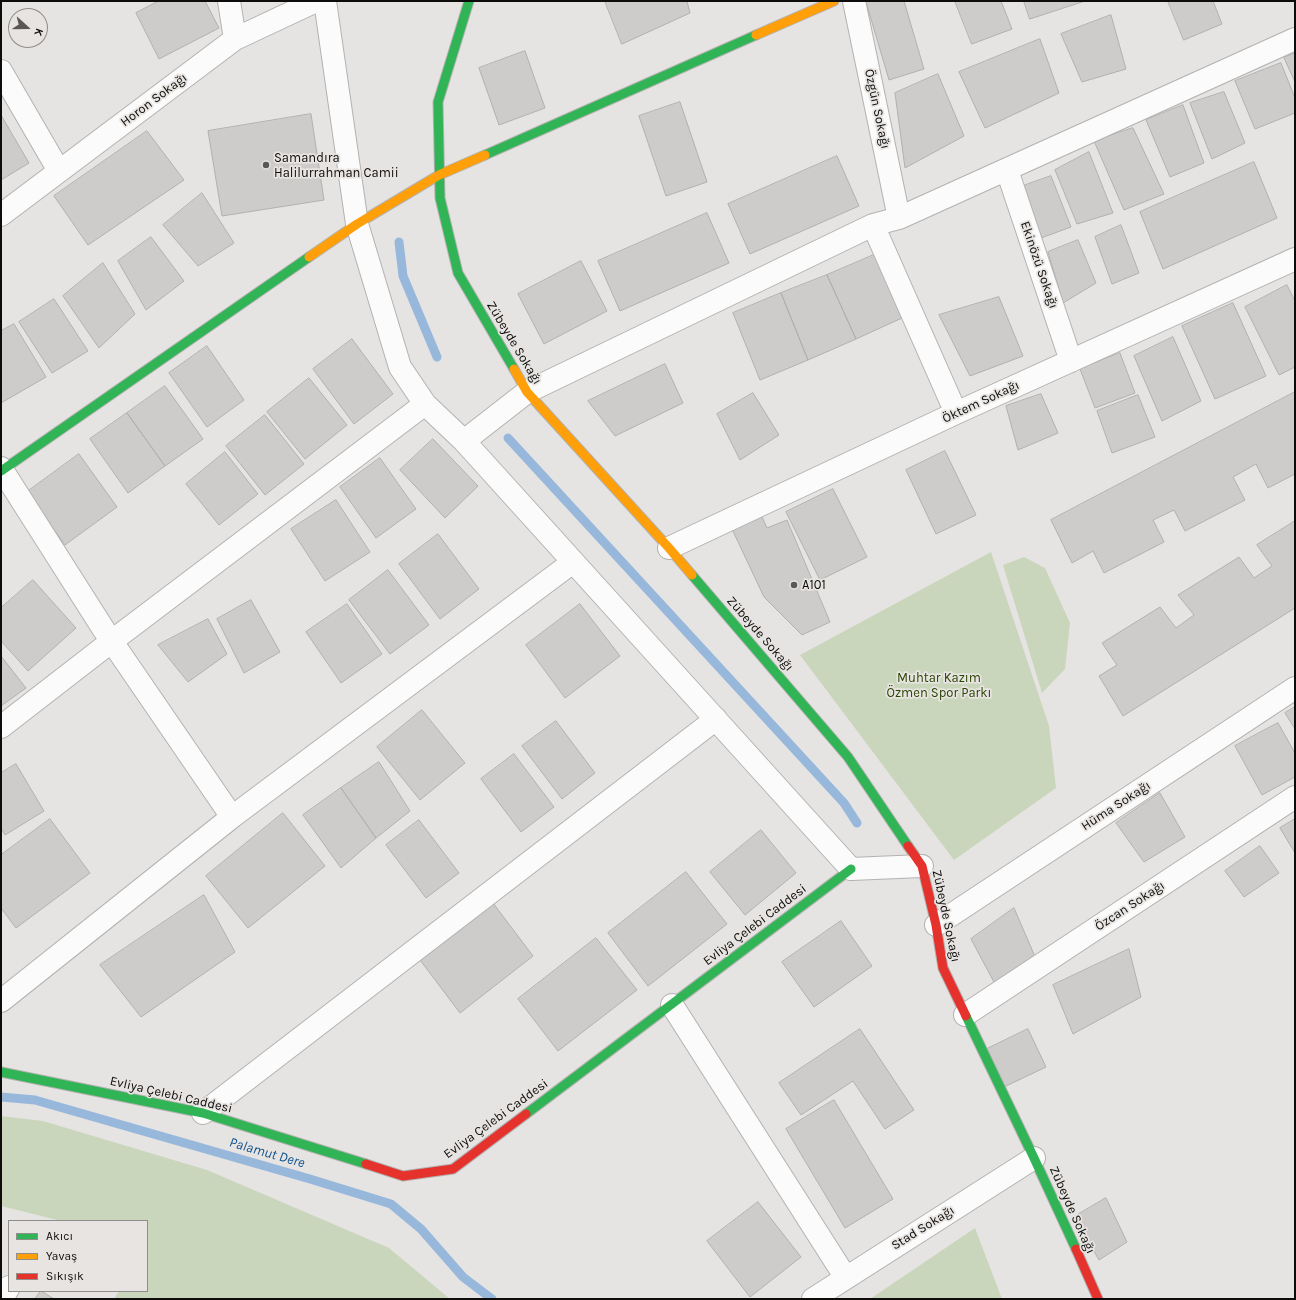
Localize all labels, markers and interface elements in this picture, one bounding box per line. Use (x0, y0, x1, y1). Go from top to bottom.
north arrow (8, 8, 48, 48)
text: K (31, 26, 46, 38)
street label: Özgün Sokağı (861, 68, 893, 150)
street label: Horon Sokağı (118, 70, 190, 130)
place label: Samandıra Halilurrahman Camii (274, 150, 399, 181)
marker: Samandıra Halilurrahman Camii (261, 160, 271, 170)
street label: Ekinözü Sokağı (1017, 219, 1061, 311)
street label: Zübeyde Sokağı (483, 299, 545, 387)
street label: Öktem Sokağı (940, 377, 1022, 427)
place label: A101 (802, 577, 826, 593)
marker: A101 (789, 580, 799, 590)
street label: Zübeyde Sokağı (723, 593, 797, 675)
park label: Muhtar Kazım Özmen Spor Parkı (887, 670, 991, 701)
street label: Hüma Sokağı (1078, 778, 1154, 834)
street label: Zübeyde Sokağı (929, 868, 963, 964)
street label: Özcan Sokağı (1092, 878, 1168, 934)
street label: Evliya Çelebi Caddesi (700, 881, 810, 969)
street label: Evliya Çelebi Caddesi (108, 1073, 234, 1117)
street label: Evliya Çelebi Caddesi (441, 1076, 551, 1162)
water label: Palamut Dere (227, 1134, 307, 1172)
street label: Zübeyde Sokağı (1046, 1164, 1098, 1256)
street label: Stad Sokağı (889, 1202, 957, 1254)
legend (8, 1220, 148, 1292)
text: Akıcı (46, 1229, 73, 1243)
text: Yavaş (46, 1249, 77, 1263)
text: Sıkışık (46, 1269, 84, 1283)

